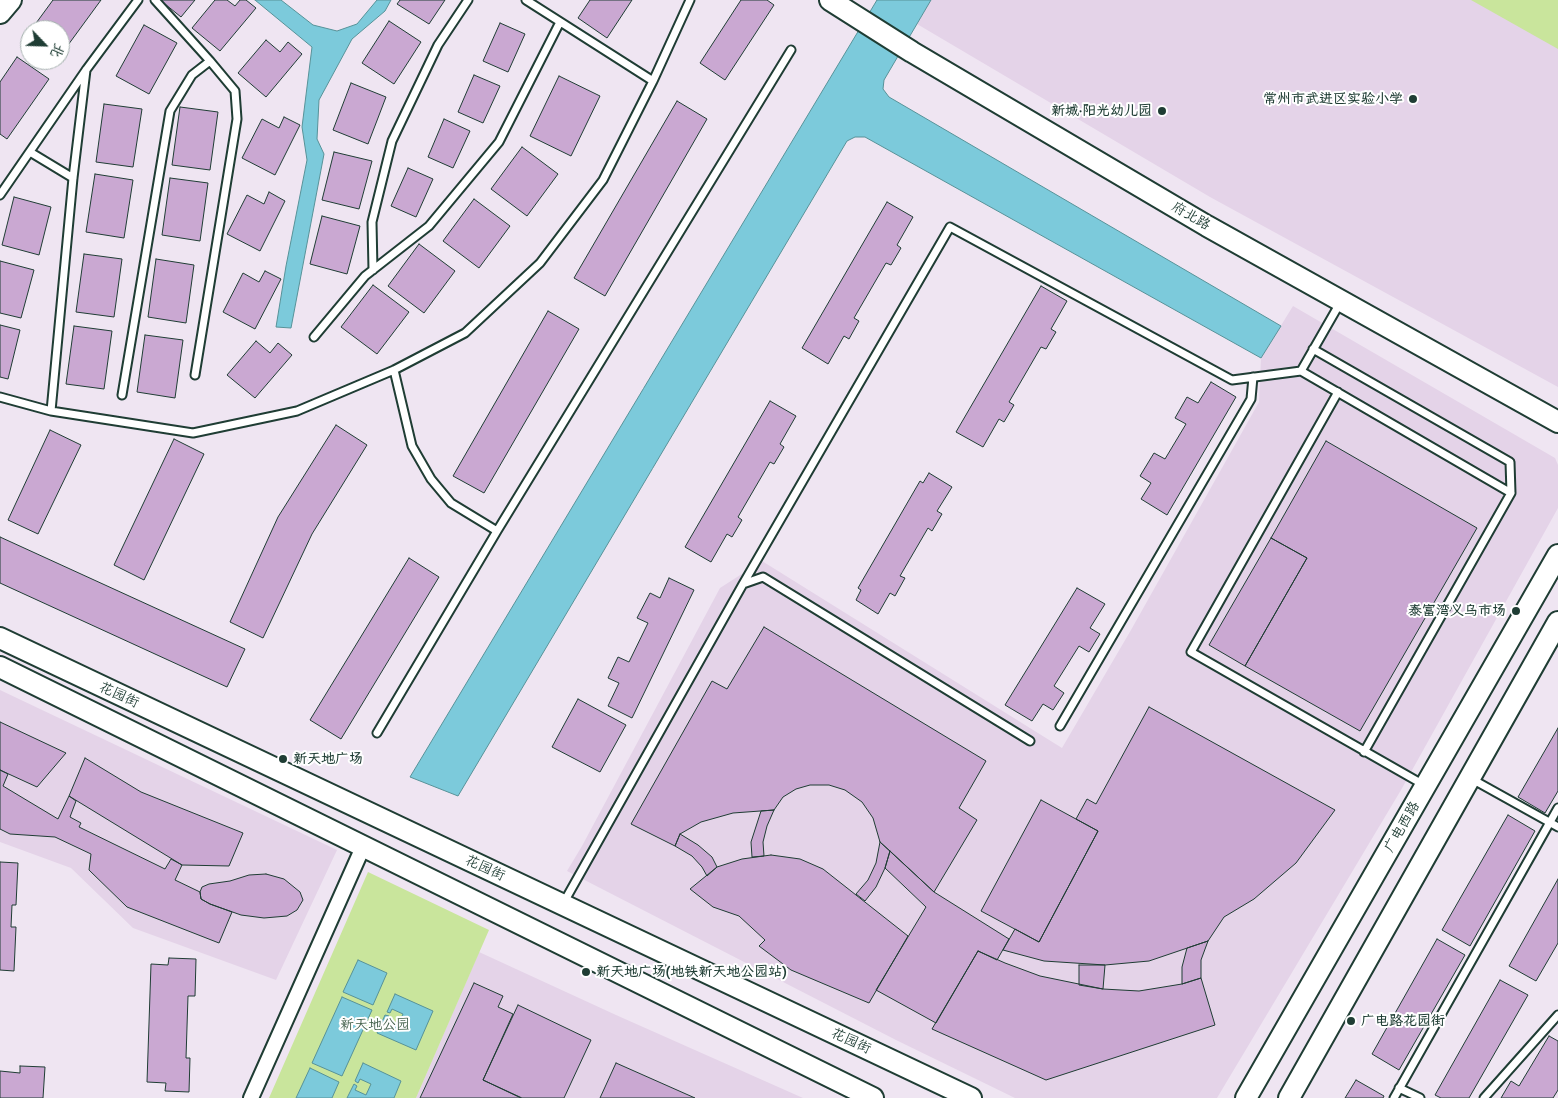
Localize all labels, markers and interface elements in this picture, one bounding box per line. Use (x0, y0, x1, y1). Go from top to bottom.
north arrow (20, 20, 70, 70)
text: 北 (47, 41, 69, 61)
place label: 常州市武进区实验小学 (1263, 91, 1403, 107)
marker: 常州市武进区实验小学 (1407, 93, 1419, 105)
place label: 新城·阳光幼儿园 (1051, 103, 1152, 119)
marker: 新城·阳光幼儿园 (1156, 105, 1168, 117)
street label: 府北路 (1169, 198, 1213, 234)
place label: 泰富湾义乌市场 (1408, 603, 1506, 619)
marker: 泰富湾义乌市场 (1510, 605, 1522, 617)
street label: 花园街 (96, 679, 142, 711)
place label: 新天地广场 (293, 751, 363, 767)
marker: 新天地广场 (277, 753, 289, 765)
street label: 广电西路 (1381, 799, 1423, 855)
street label: 花园街 (462, 852, 508, 884)
place label: 新天地广场(地铁新天地公园站) (596, 964, 786, 980)
marker: 新天地广场(地铁新天地公园站) (580, 966, 592, 978)
place label: 广电路花园街 (1361, 1013, 1445, 1029)
marker: 广电路花园街 (1345, 1015, 1357, 1027)
park label: 新天地公园 (340, 1017, 410, 1033)
street label: 花园街 (828, 1025, 874, 1057)

